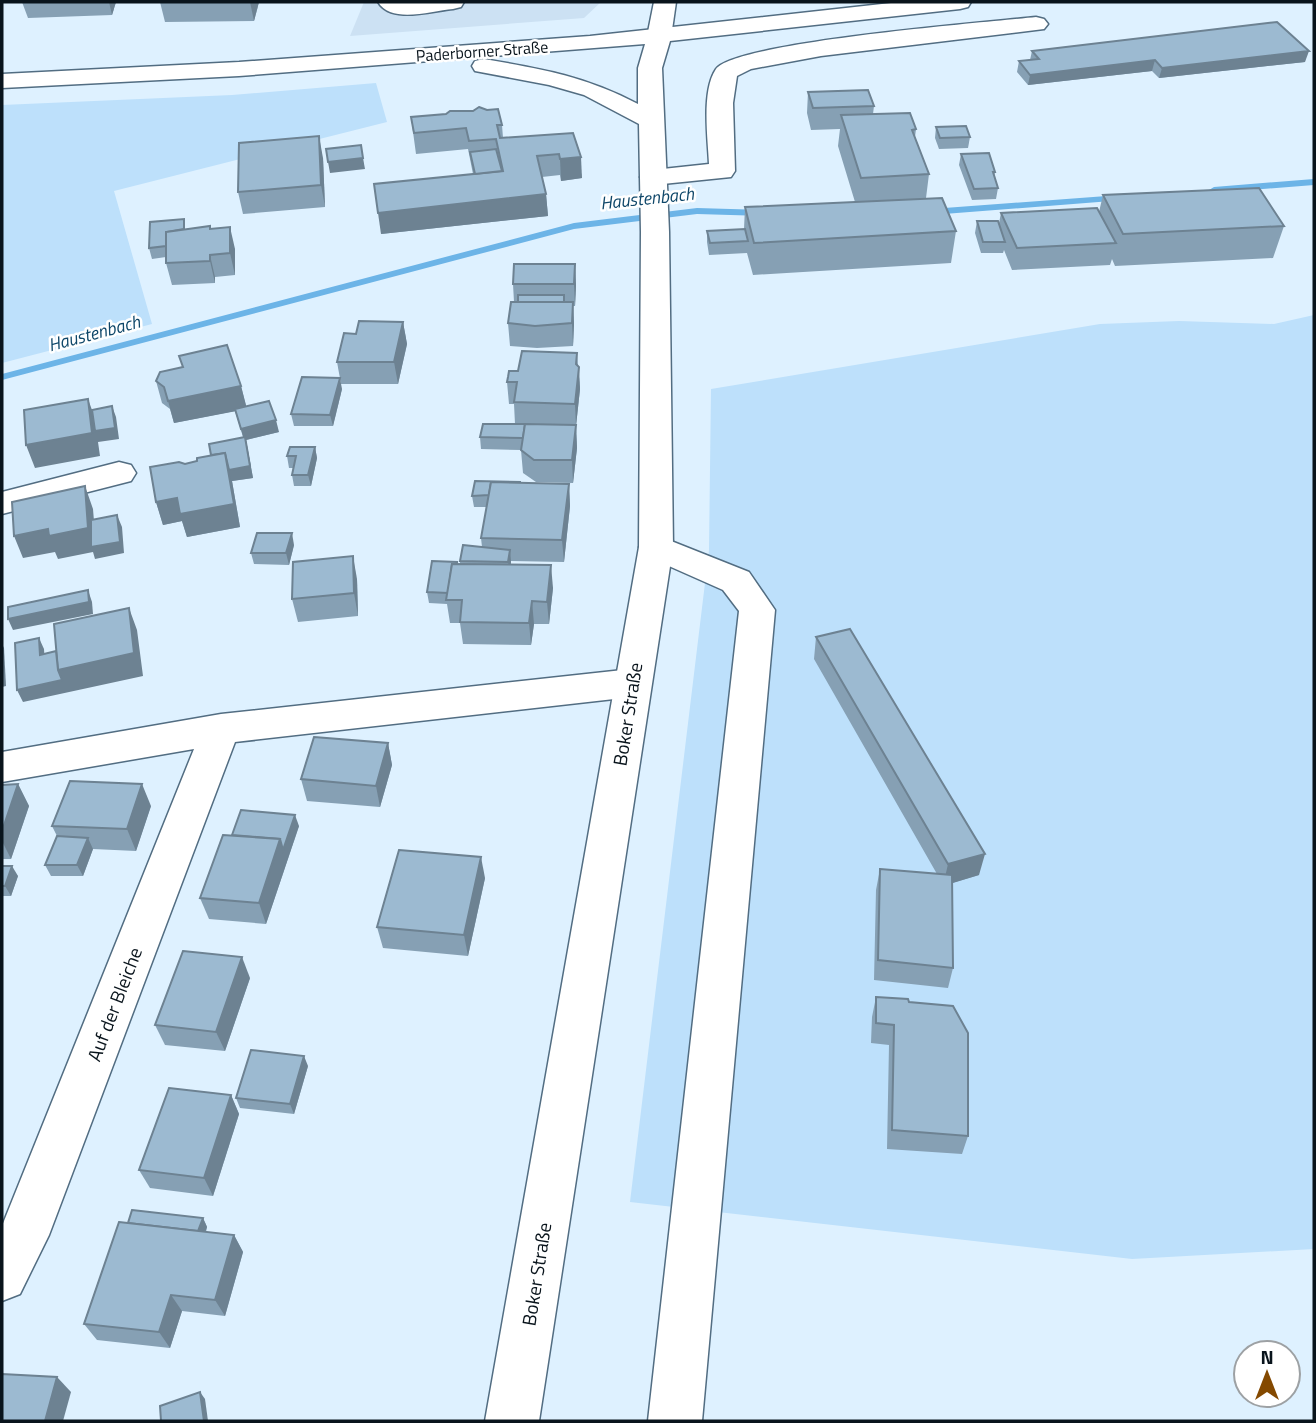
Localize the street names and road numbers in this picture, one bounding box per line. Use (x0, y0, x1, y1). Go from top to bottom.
street label: Paderborner Straße (415, 34, 549, 68)
street label: Boker Straße (605, 660, 649, 768)
street label: Auf der Bleiche (79, 943, 149, 1065)
street label: Boker Straße (514, 1220, 558, 1328)

